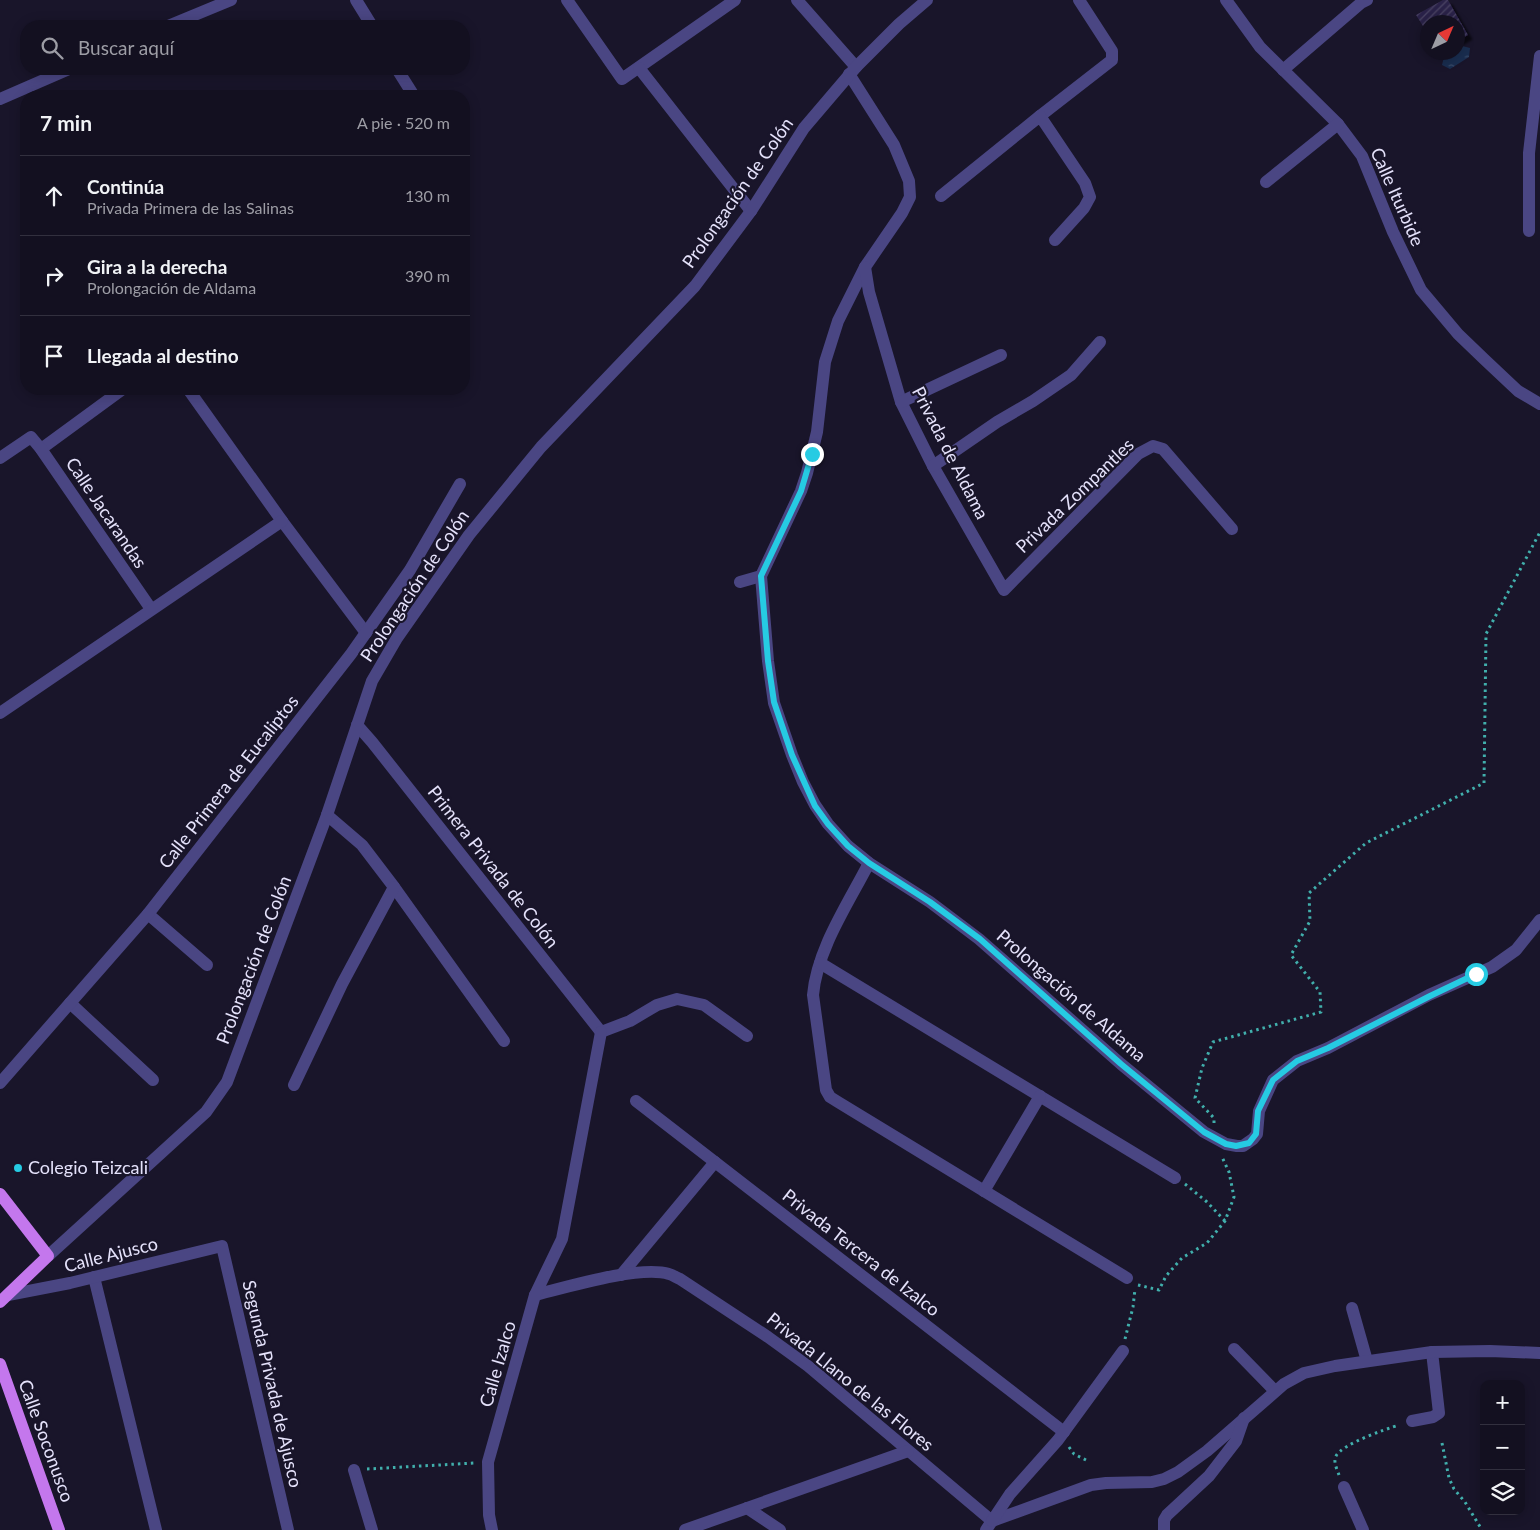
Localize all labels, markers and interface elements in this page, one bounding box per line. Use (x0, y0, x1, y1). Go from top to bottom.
north arrow (1420, 15, 1465, 60)
search box (20, 20, 470, 75)
icon: search (38, 34, 66, 62)
text: Buscar aquí (78, 36, 174, 59)
text: 7 min (40, 110, 92, 135)
text: A pie · 520 m (357, 113, 450, 132)
street label: Prolongación de Colón (677, 113, 797, 272)
street label: Calle Iturbide (1366, 144, 1429, 249)
text: Continúa (87, 175, 164, 198)
icon: ahead (40, 182, 68, 210)
text: 130 m (405, 186, 450, 205)
text: Privada Primera de las Salinas (87, 198, 294, 217)
text: Gira a la derecha (87, 255, 227, 278)
icon: right (40, 262, 68, 290)
text: 390 m (405, 266, 450, 285)
text: Prolongación de Aldama (87, 278, 256, 297)
icon: arrive (40, 342, 68, 370)
text: Llegada al destino (87, 344, 239, 367)
street label: Privada de Aldama (908, 383, 994, 523)
street label: Privada Zompantles (1011, 433, 1138, 557)
route end (801, 443, 824, 466)
street label: Calle Jacarandas (62, 453, 152, 572)
street label: Prolongación de Colón (355, 505, 473, 666)
street label: Calle Primera de Eucaliptos (154, 690, 303, 873)
street label: Primera Privada de Colón (424, 781, 564, 952)
street label: Prolongación de Colón (211, 872, 295, 1047)
street label: Prolongación de Aldama (993, 924, 1151, 1066)
route start (1465, 963, 1488, 986)
place label: Colegio Teizcali (28, 1156, 148, 1178)
marker: Colegio Teizcali (12, 1162, 24, 1174)
street label: Privada Tercera de Izalco (779, 1184, 945, 1320)
street label: Calle Ajusco (62, 1232, 160, 1276)
street label: Segunda Privada de Ajusco (238, 1278, 308, 1490)
street label: Privada Llano de las Flores (763, 1307, 939, 1455)
street label: Calle Izalco (474, 1318, 520, 1409)
street label: Calle Soconusco (15, 1376, 79, 1505)
map controls (1480, 1380, 1525, 1515)
button: + (1480, 1380, 1525, 1425)
button: − (1480, 1425, 1525, 1470)
button: layers (1480, 1470, 1525, 1515)

